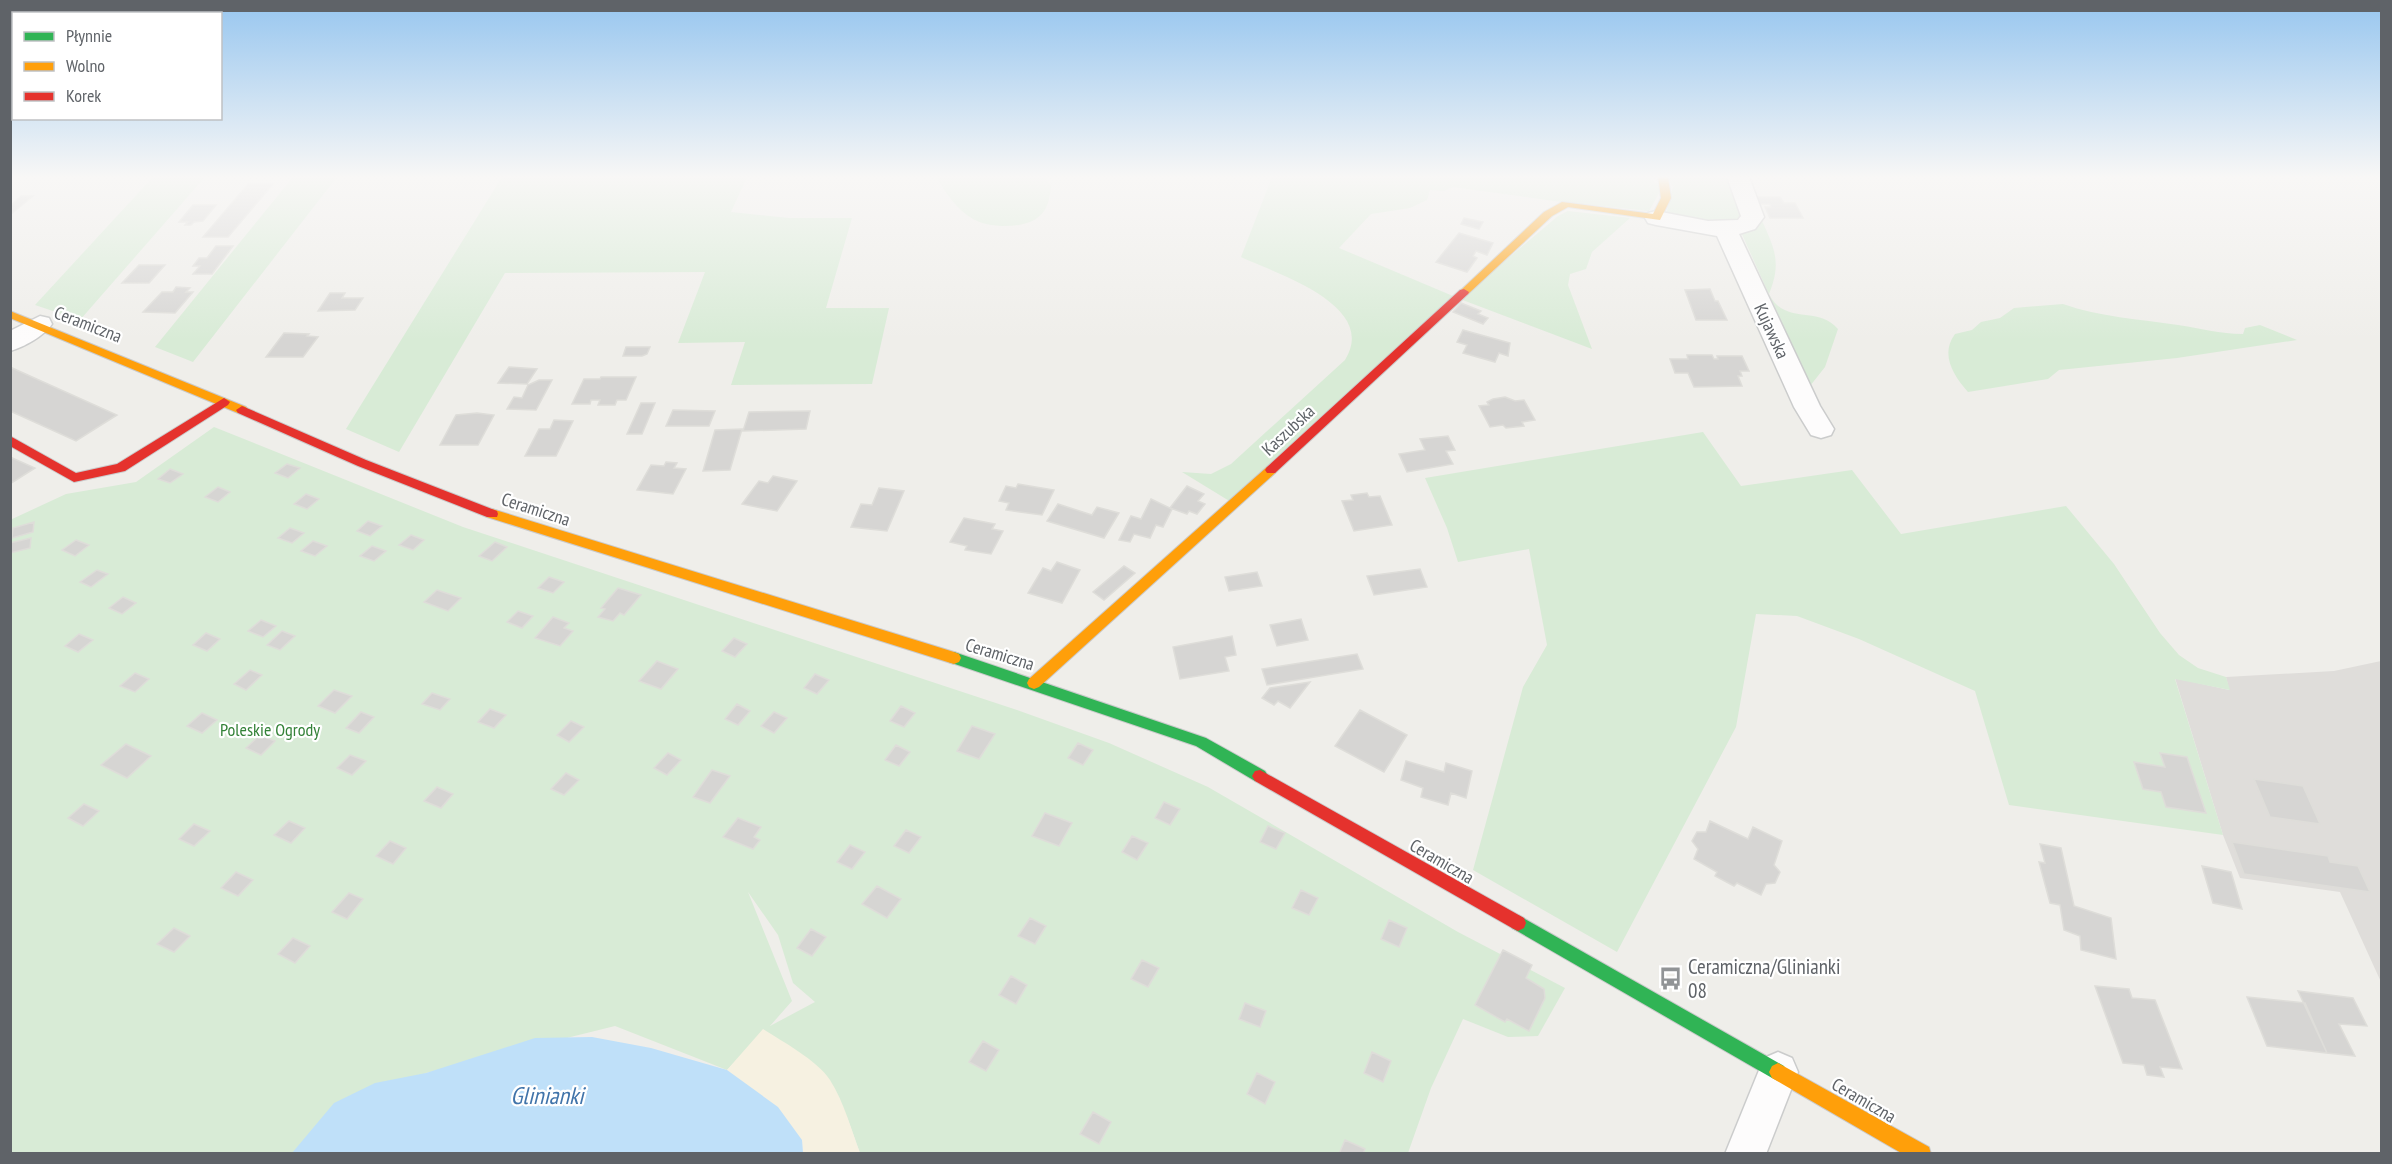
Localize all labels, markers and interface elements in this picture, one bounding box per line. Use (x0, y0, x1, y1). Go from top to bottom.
legend (12, 12, 222, 120)
text: Płynnie (66, 24, 112, 47)
text: Wolno (66, 54, 105, 77)
text: Korek (66, 84, 101, 107)
street label: Kujawska (1749, 300, 1795, 362)
street label: Ceramiczna (51, 301, 125, 347)
street label: Kaszubska (1257, 400, 1319, 460)
street label: Ceramiczna (499, 487, 573, 531)
street label: Ceramiczna (963, 633, 1037, 675)
park label: Poleskie Ogrody (220, 718, 320, 741)
street label: Ceramiczna (1406, 833, 1478, 889)
place label: Ceramiczna/Glinianki 08 (1688, 953, 1841, 1004)
bus stop icon: Ceramiczna/Glinianki 08 (1657, 965, 1683, 991)
street label: Ceramiczna (1828, 1072, 1900, 1128)
water label: Glinianki (510, 1080, 586, 1111)

